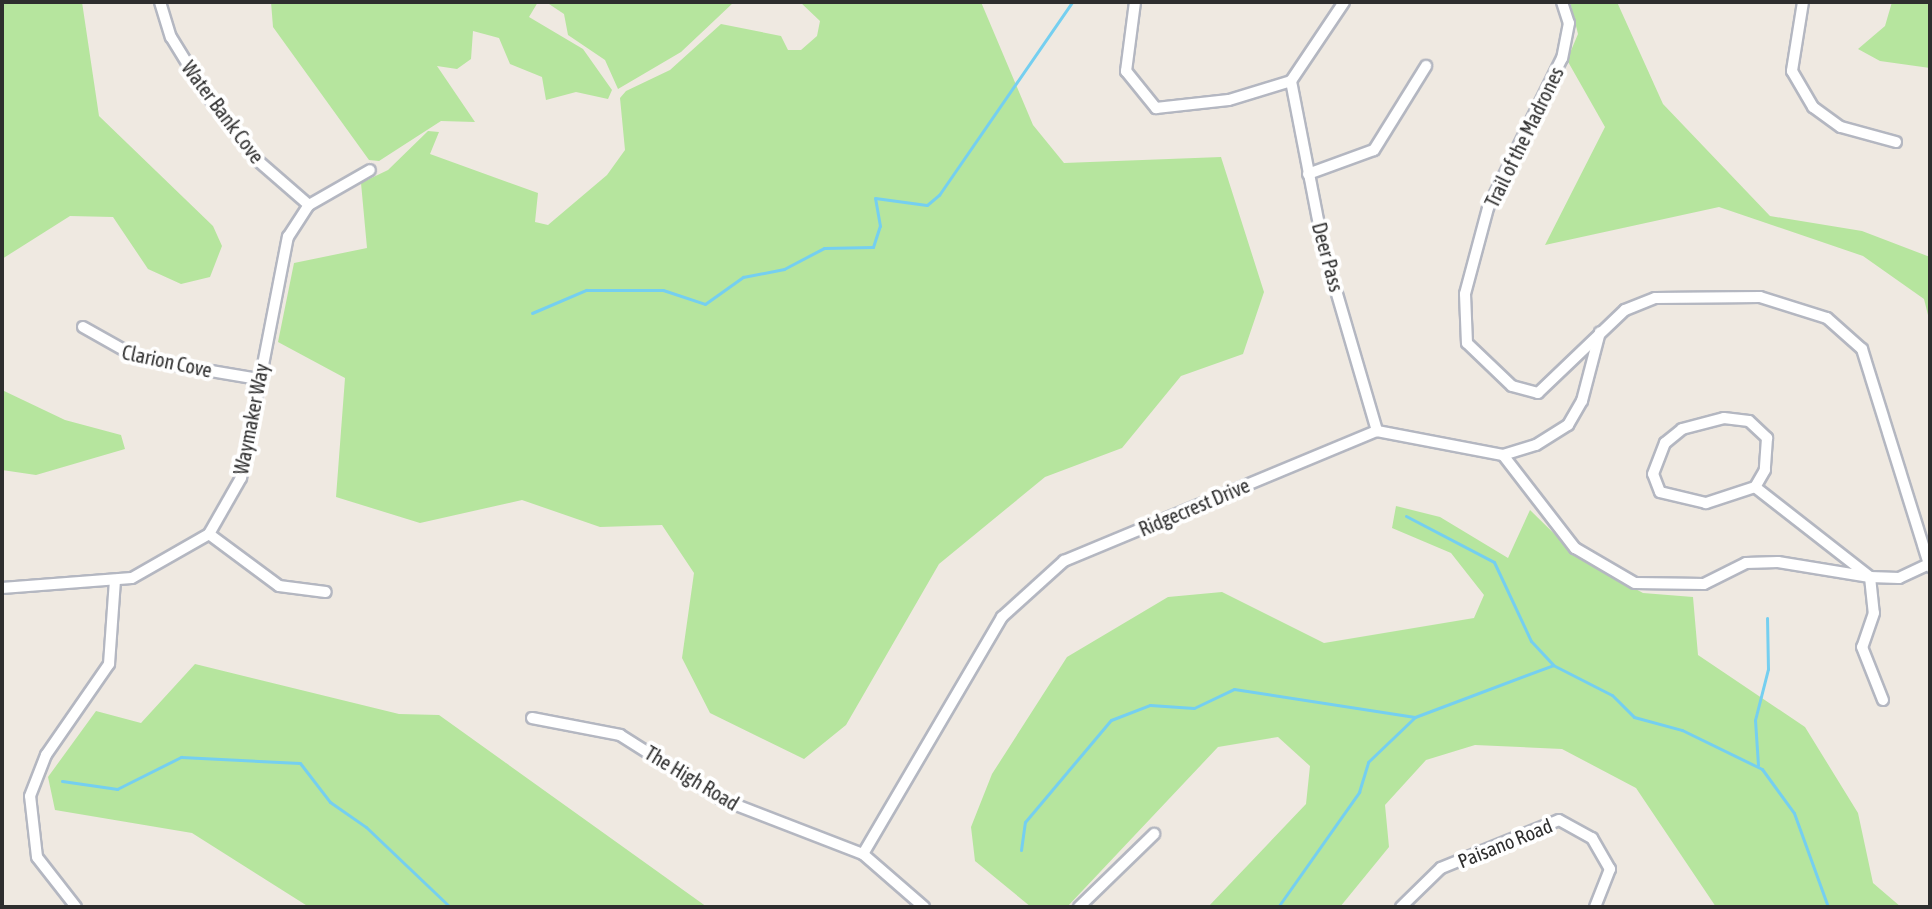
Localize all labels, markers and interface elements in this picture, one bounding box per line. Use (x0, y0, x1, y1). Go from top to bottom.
street label: Water Bank Cove (177, 56, 269, 168)
street label: Trail of the Madrones (1480, 63, 1568, 211)
street label: Deer Pass (1307, 220, 1349, 294)
street label: Clarion Cove (120, 340, 214, 382)
street label: Waymaker Way (228, 361, 274, 477)
street label: Ridgecrest Drive (1135, 473, 1253, 541)
street label: The High Road (641, 741, 743, 815)
street label: Paisano Road (1454, 813, 1556, 873)

